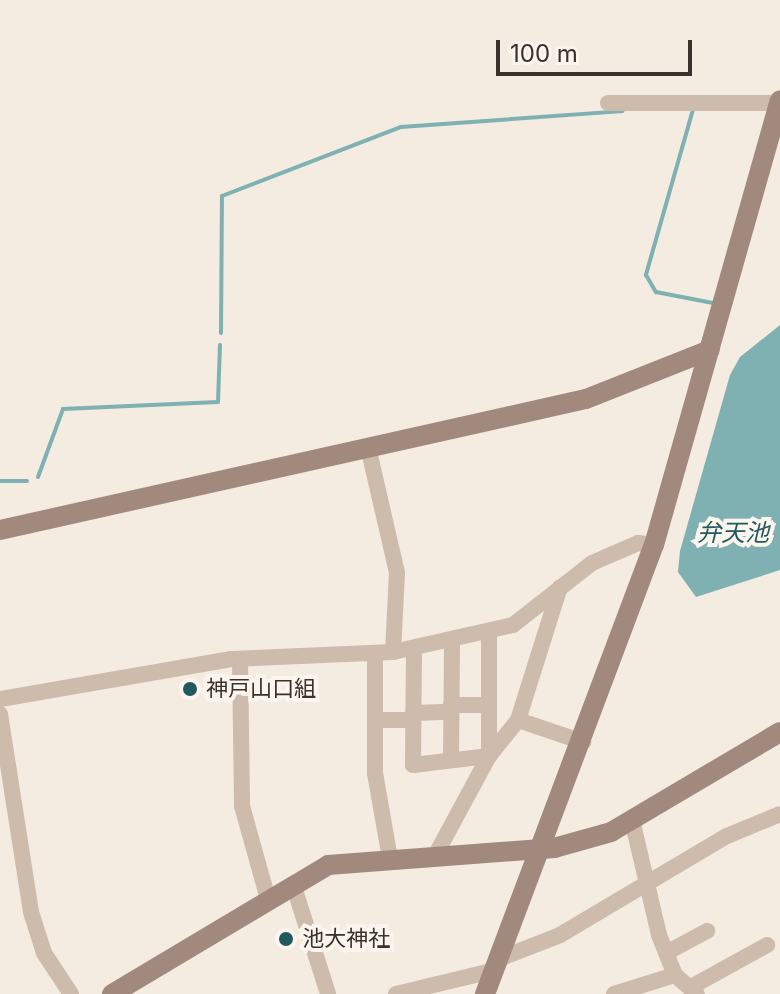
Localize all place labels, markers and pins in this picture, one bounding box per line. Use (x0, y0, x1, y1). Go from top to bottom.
place label: 神戸山口組 (206, 676, 316, 702)
marker: 神戸山口組 (181, 680, 199, 698)
place label: 池大神社 (302, 926, 390, 952)
marker: 池大神社 (277, 930, 295, 948)

